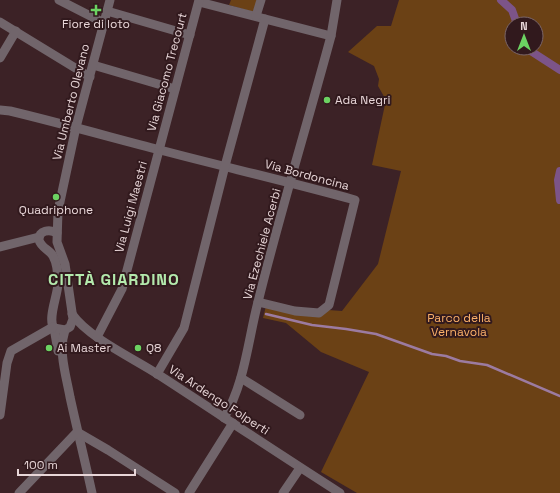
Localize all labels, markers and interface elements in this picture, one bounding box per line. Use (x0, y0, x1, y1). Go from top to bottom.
marker: Fiore di loto (91, 5, 101, 15)
street label: Via Giacomo Trecourt (143, 11, 191, 133)
place label: Fiore di loto (62, 16, 130, 32)
north arrow (504, 16, 544, 56)
text: N (520, 19, 528, 33)
street label: Via Umberto Olevano (49, 42, 93, 162)
place label: Ada Negri (335, 92, 391, 108)
marker: Ada Negri (322, 95, 332, 105)
street label: Via Bordoncina (263, 156, 351, 194)
street label: Via Luigi Maestri (111, 159, 151, 255)
street label: Via Ezechiele Acerbi (239, 186, 285, 302)
marker: Quadriphone (51, 192, 61, 202)
place label: Quadriphone (19, 202, 93, 218)
district label: CITTÀ GIARDINO (48, 269, 180, 290)
park label: Parco della Vernavola (427, 310, 491, 340)
place label: Ai Master (57, 340, 111, 356)
place label: Q8 (146, 340, 162, 356)
marker: Ai Master (44, 343, 54, 353)
marker: Q8 (133, 343, 143, 353)
street label: Via Ardengo Folperti (166, 361, 272, 439)
scale bar (18, 451, 135, 477)
text: 100 m (24, 457, 58, 473)

